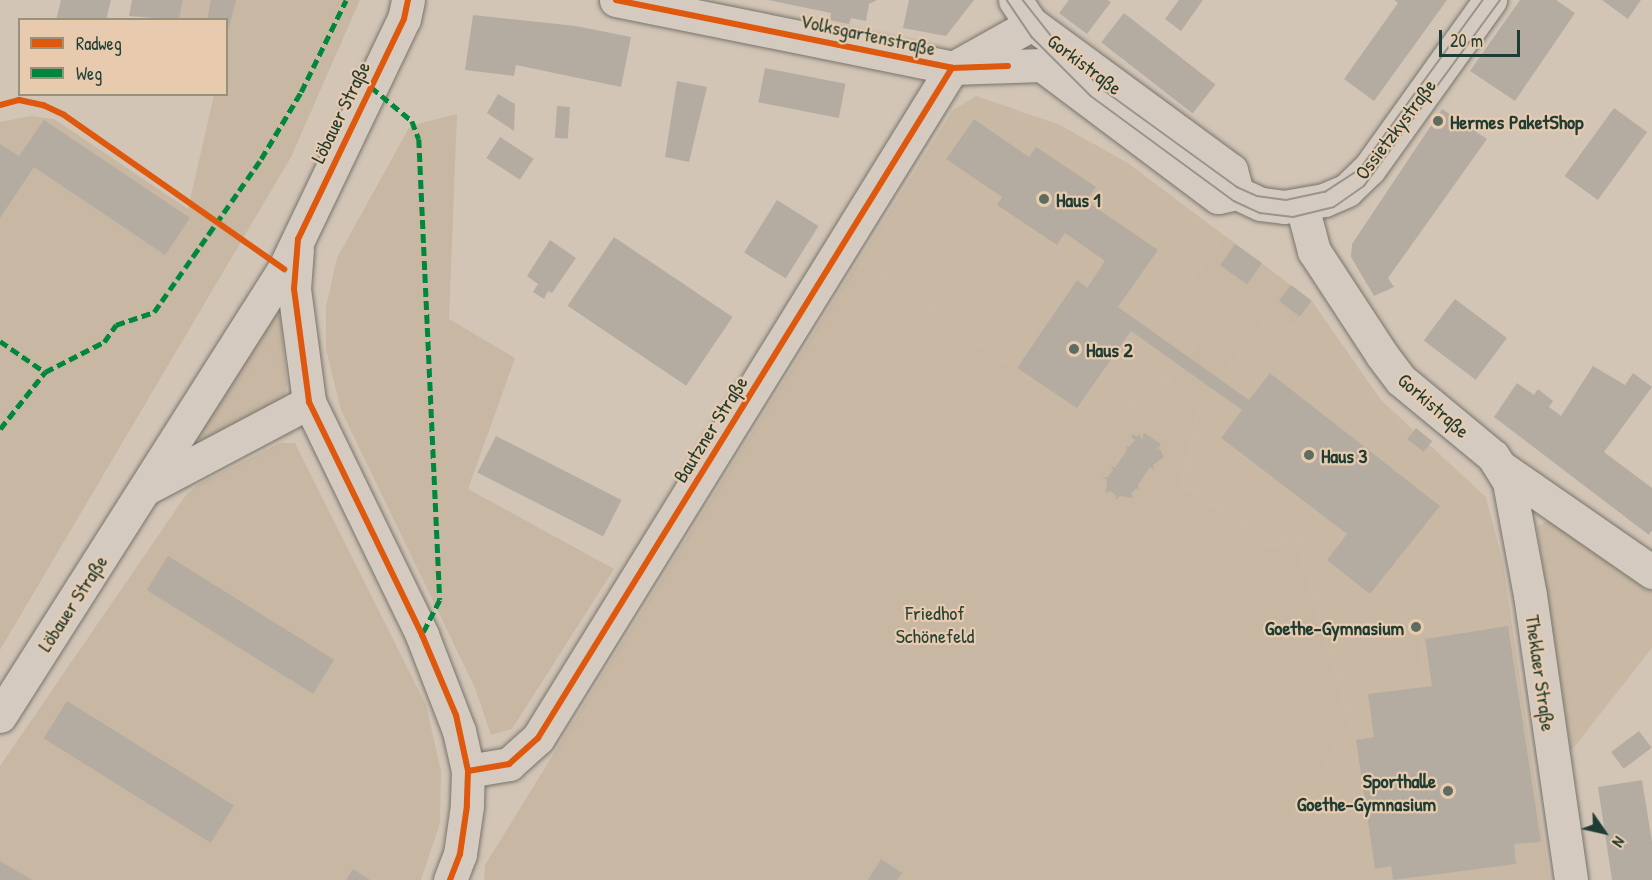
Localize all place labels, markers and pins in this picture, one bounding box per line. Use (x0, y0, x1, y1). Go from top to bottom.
place label: Hermes PaketShop (1450, 109, 1584, 133)
marker: Hermes PaketShop (1431, 114, 1445, 128)
place label: Haus 1 (1056, 187, 1101, 211)
marker: Haus 1 (1037, 192, 1051, 206)
place label: Haus 2 (1086, 337, 1133, 361)
marker: Haus 2 (1067, 342, 1081, 356)
place label: Haus 3 (1321, 443, 1367, 467)
marker: Haus 3 (1302, 448, 1316, 462)
place label: Goethe-Gymnasium (1265, 615, 1404, 639)
marker: Goethe-Gymnasium (1409, 620, 1423, 634)
place label: Sporthalle Goethe-Gymnasium (1297, 768, 1436, 815)
marker: Sporthalle Goethe-Gymnasium (1441, 784, 1455, 798)

